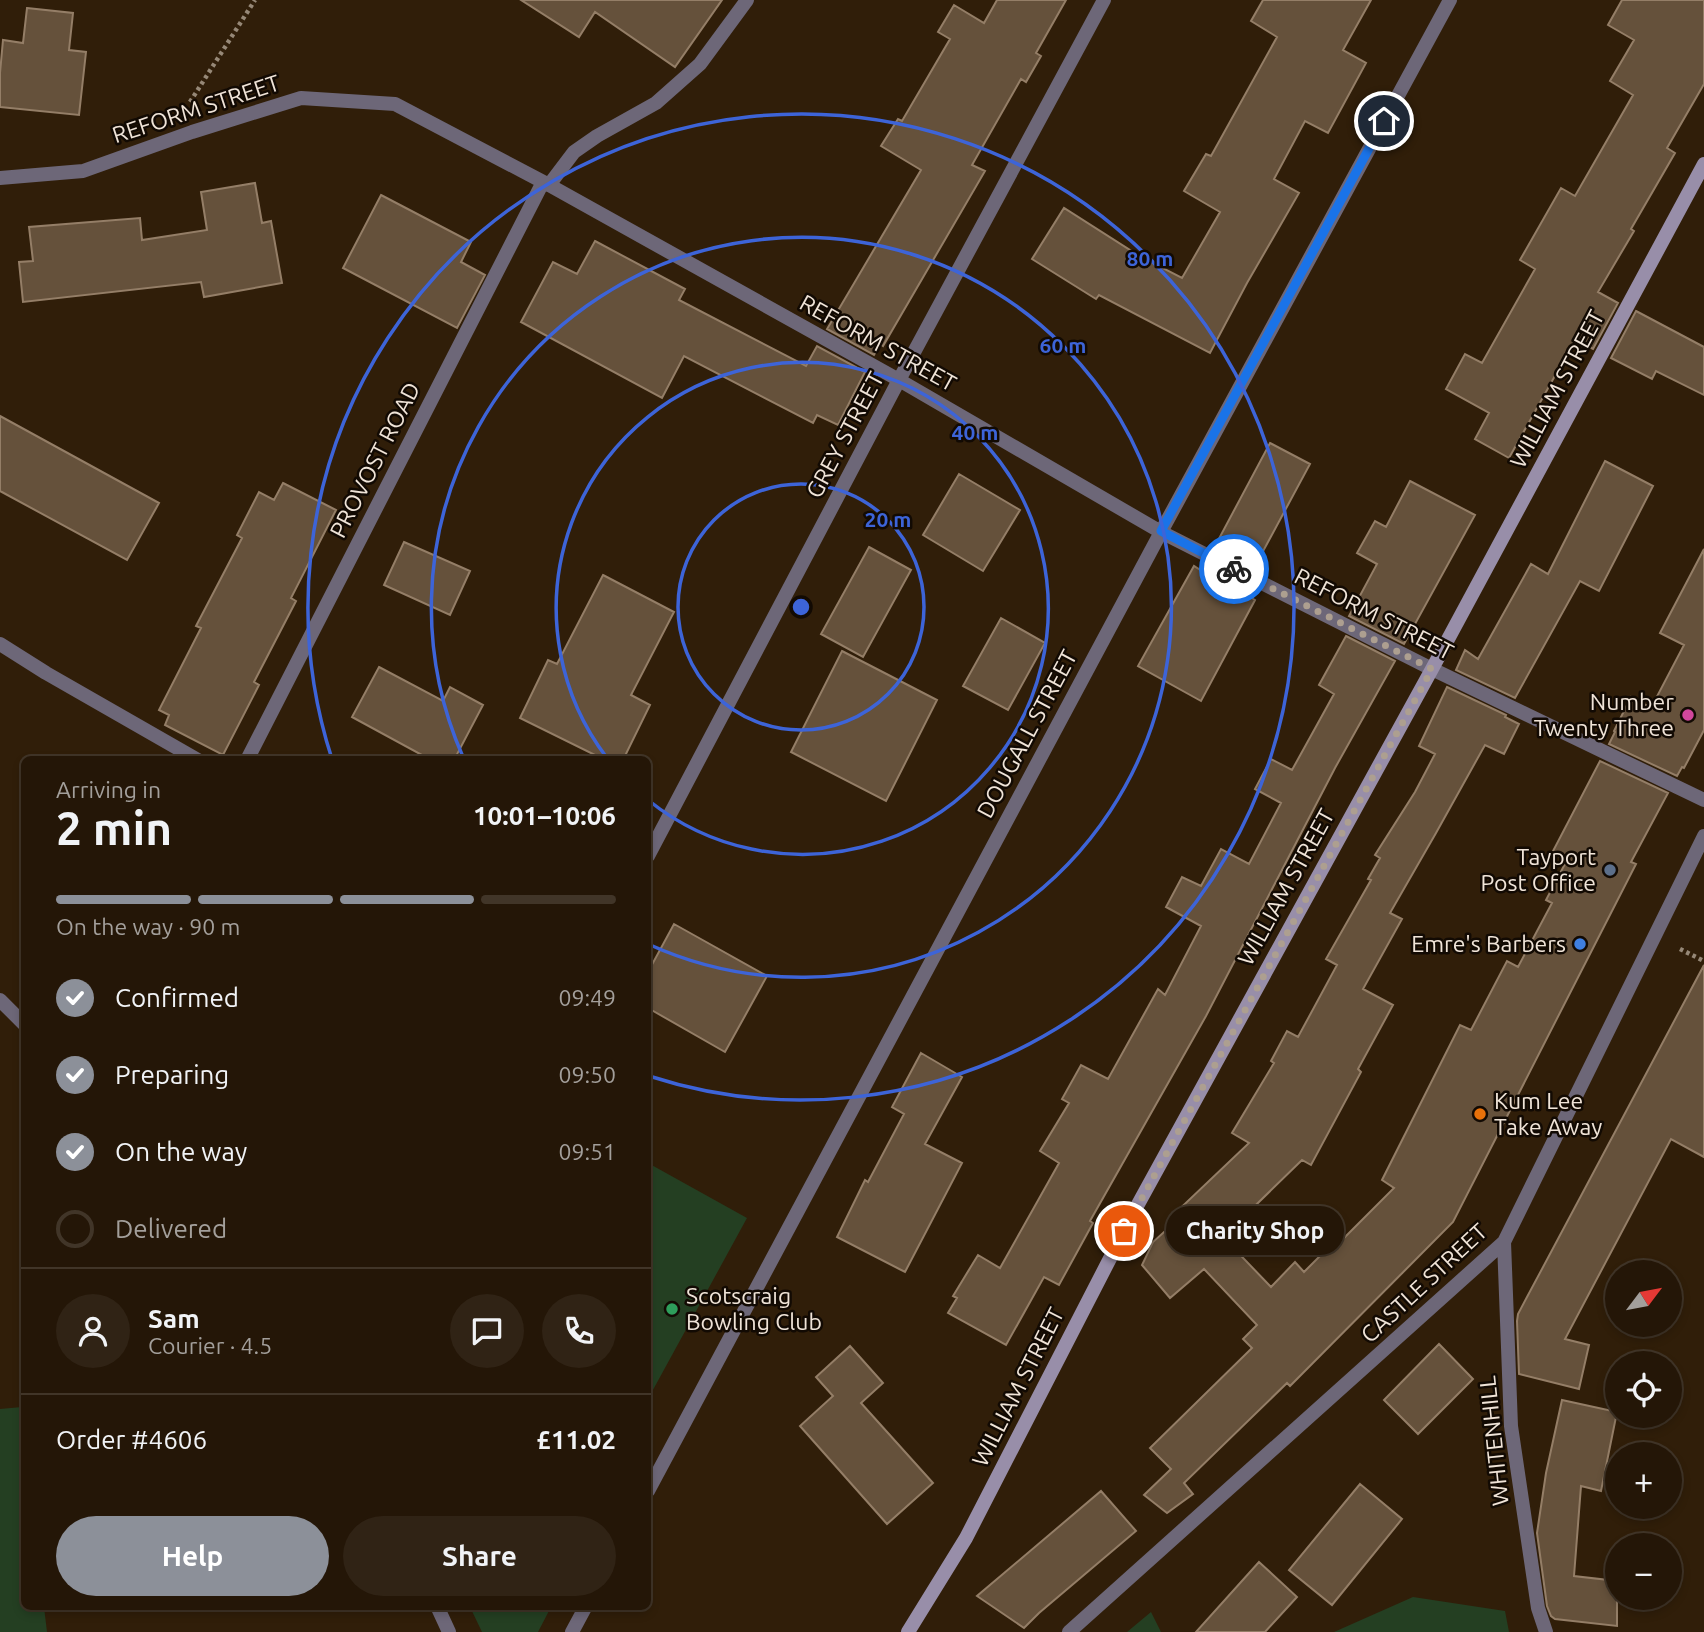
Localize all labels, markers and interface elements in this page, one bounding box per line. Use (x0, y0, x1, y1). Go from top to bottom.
street label: REFORM STREET (109, 70, 283, 147)
pin (1354, 91, 1414, 151)
icon: home (1365, 102, 1403, 140)
text: 80 m (1127, 246, 1173, 270)
street label: REFORM STREET (796, 289, 961, 396)
street label: WILLIAM STREET (1505, 306, 1609, 472)
text: 60 m (1040, 333, 1086, 357)
street label: GREY STREET (801, 367, 888, 502)
street label: PROVOST ROAD (325, 378, 425, 542)
text: 40 m (952, 420, 998, 444)
text: 20 m (865, 507, 911, 531)
courier (1199, 534, 1269, 604)
icon: bike (1215, 550, 1253, 588)
street label: REFORM STREET (1291, 563, 1458, 664)
centre of rings (789, 595, 813, 619)
street label: DOUGALL STREET (972, 645, 1081, 822)
place label: Number Twenty Three (1534, 689, 1674, 740)
marker: Number Twenty Three (1680, 707, 1696, 723)
text: Arriving in (56, 777, 161, 802)
text: 10:01–10:06 (473, 801, 616, 830)
text: 2 min (56, 802, 172, 854)
street label: WILLIAM STREET (1232, 804, 1339, 969)
place label: Tayport Post Office (1480, 844, 1596, 895)
marker: Tayport Post Office (1602, 862, 1618, 878)
text: On the way · 90 m (56, 914, 240, 939)
place label: Emre's Barbers (1411, 931, 1566, 956)
marker: Emre's Barbers (1572, 936, 1588, 952)
icon: check (56, 979, 94, 1017)
text: Confirmed (115, 983, 239, 1012)
text: 09:49 (558, 985, 616, 1010)
icon: check (56, 1056, 94, 1094)
text: Preparing (115, 1060, 229, 1089)
text: 09:50 (558, 1062, 616, 1087)
place label: Kum Lee Take Away (1494, 1088, 1602, 1139)
marker: Kum Lee Take Away (1472, 1106, 1488, 1122)
icon: check (56, 1133, 94, 1171)
text: On the way (115, 1137, 247, 1166)
text: 09:51 (558, 1139, 616, 1164)
pin (1094, 1201, 1154, 1261)
callout: Charity Shop (1166, 1206, 1344, 1256)
icon: bag (1105, 1212, 1143, 1250)
text: Delivered (115, 1214, 227, 1243)
text: Charity Shop (1186, 1218, 1324, 1243)
street label: CASTLE STREET (1356, 1218, 1492, 1347)
north arrow (1605, 1260, 1682, 1337)
map controls (1605, 1260, 1682, 1610)
place label: Scotscraig Bowling Club (686, 1283, 822, 1334)
button: person (56, 1294, 130, 1368)
button: chat (450, 1294, 524, 1368)
button: phone (542, 1294, 616, 1368)
marker: Scotscraig Bowling Club (664, 1301, 680, 1317)
street label: WILLIAM STREET (967, 1303, 1068, 1470)
text: Sam (148, 1304, 200, 1333)
text: Courier · 4.5 (148, 1333, 272, 1358)
button: locate (1605, 1351, 1682, 1428)
street label: WHITENHILL (1474, 1375, 1513, 1507)
text: Order #4606 (56, 1425, 207, 1454)
text: £11.02 (536, 1425, 616, 1454)
button: + (1605, 1442, 1682, 1519)
button: Help (56, 1516, 329, 1596)
button: Share (343, 1516, 616, 1596)
button: − (1605, 1533, 1682, 1610)

